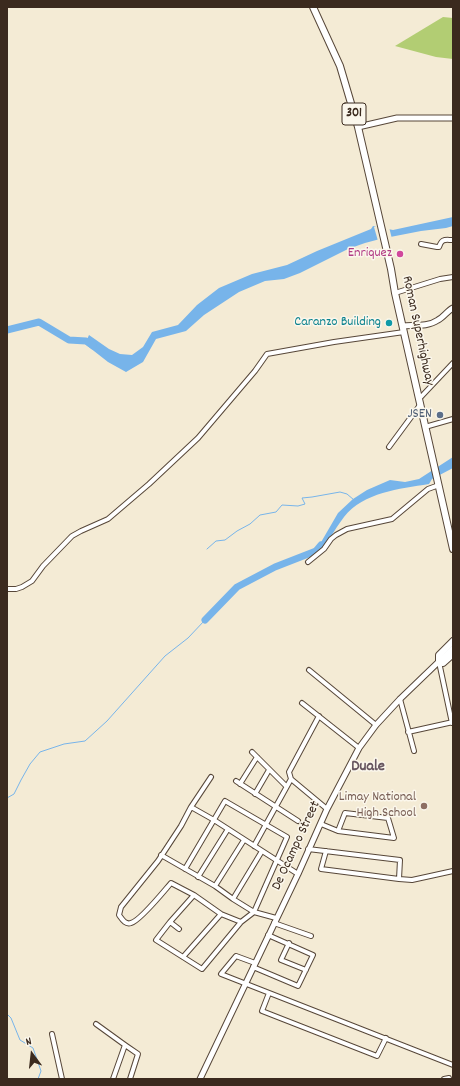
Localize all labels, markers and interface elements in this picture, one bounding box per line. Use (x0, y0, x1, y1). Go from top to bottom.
road number: 301 (342, 103, 366, 125)
place label: Enriquez (348, 246, 392, 262)
marker: Enriquez (395, 249, 405, 259)
street label: Roman Superhighway (397, 275, 437, 387)
place label: Caranzo Building (294, 315, 381, 331)
marker: Caranzo Building (384, 318, 394, 328)
place label: JSEN (407, 407, 432, 423)
marker: JSEN (435, 410, 445, 420)
district label: Duale (351, 758, 385, 778)
place label: Limay National High School (339, 790, 416, 822)
street label: De Ocampo Street (269, 799, 325, 893)
marker: Limay National High School (419, 801, 429, 811)
north arrow (12, 1034, 52, 1074)
text: N (24, 1034, 34, 1051)

